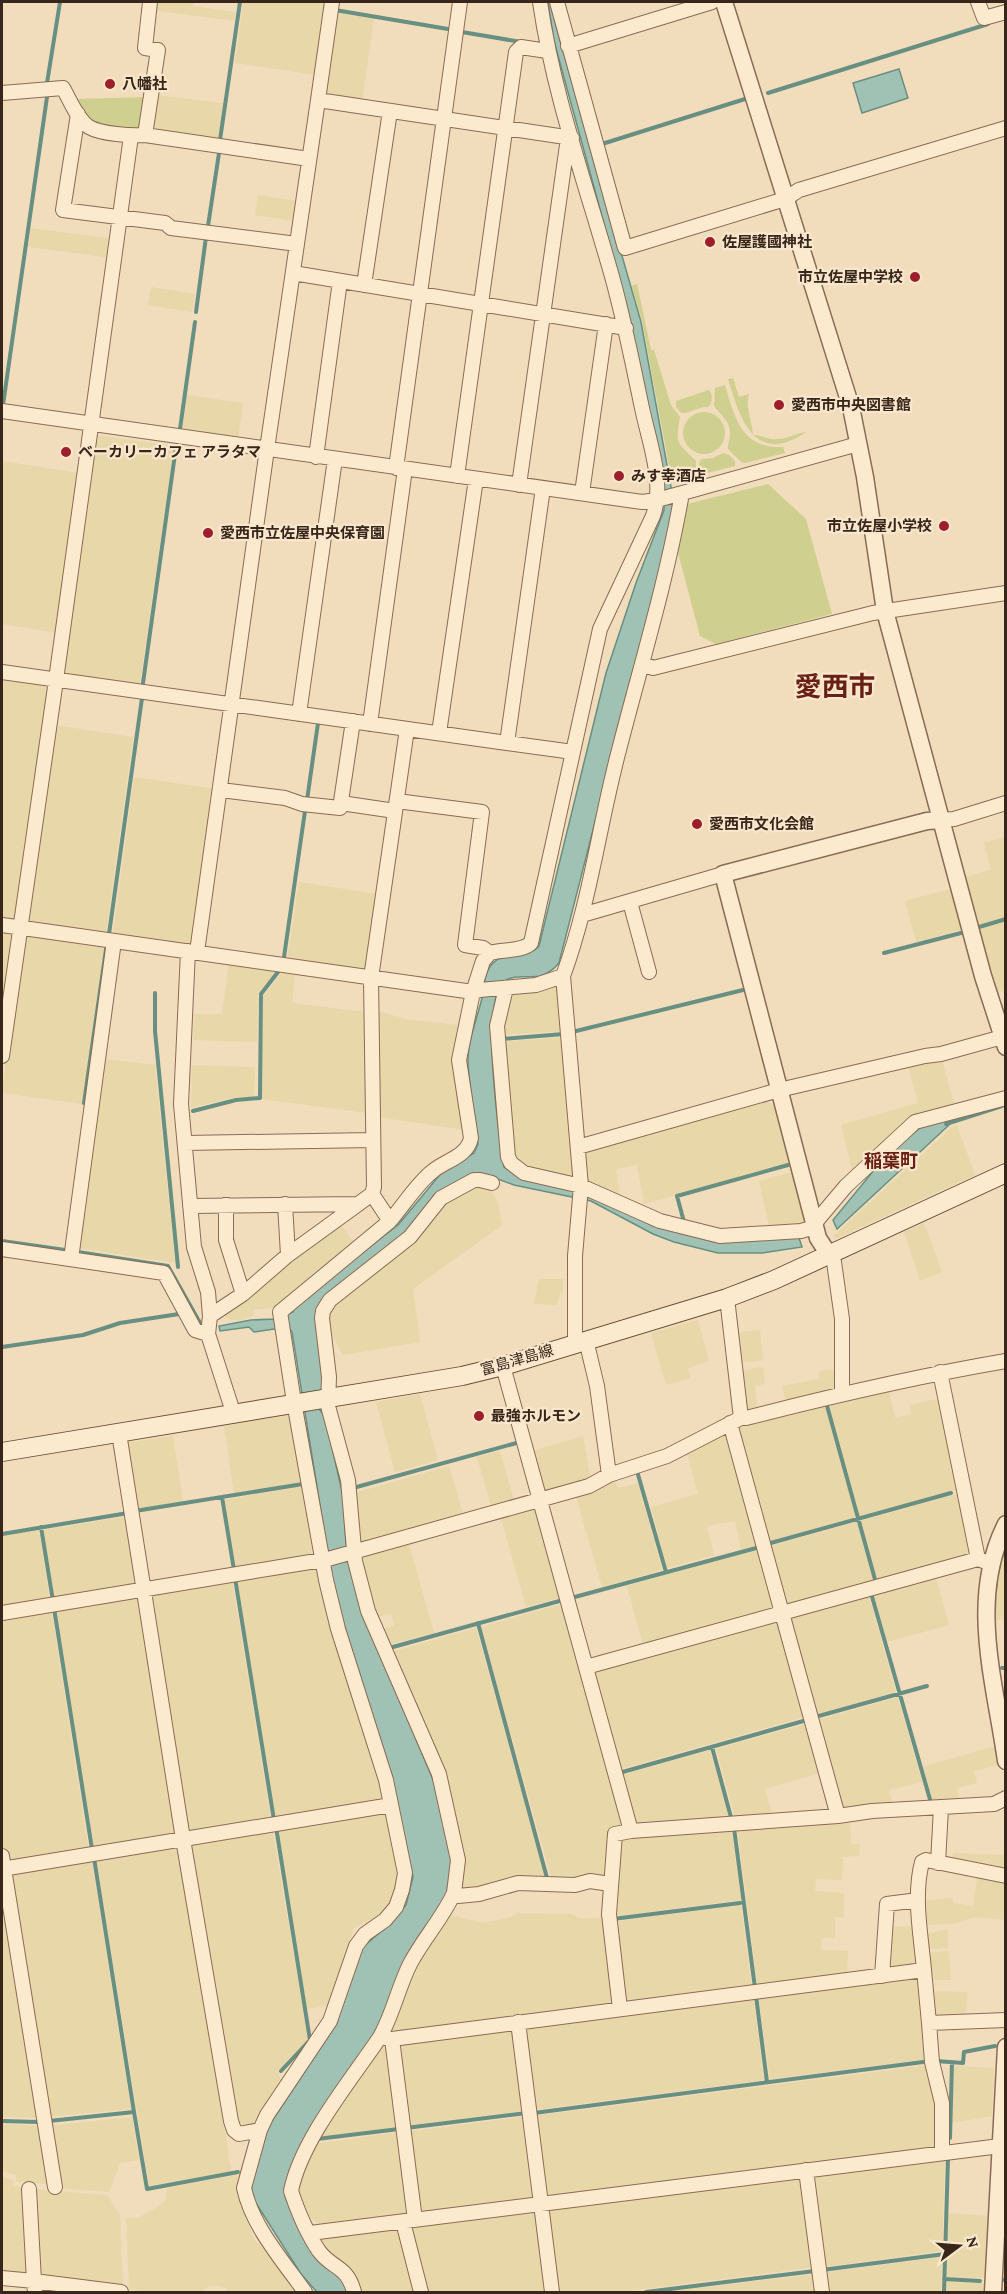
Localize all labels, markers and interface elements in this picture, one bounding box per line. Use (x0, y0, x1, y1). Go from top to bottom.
place label: 八幡社 (122, 75, 167, 92)
marker: 八幡社 (103, 77, 117, 91)
place label: 佐屋護國神社 (722, 233, 812, 250)
marker: 佐屋護國神社 (703, 235, 717, 249)
place label: 市立佐屋中学校 (798, 269, 903, 285)
marker: 市立佐屋中学校 (908, 270, 922, 284)
place label: 愛西市中央図書館 (791, 397, 911, 413)
marker: 愛西市中央図書館 (772, 398, 786, 412)
place label: ベーカリーカフェ アラタマ (78, 444, 261, 460)
marker: ベーカリーカフェ アラタマ (59, 445, 73, 459)
place label: みす幸酒店 (631, 468, 706, 484)
marker: みす幸酒店 (612, 469, 626, 483)
place label: 市立佐屋小学校 (827, 518, 932, 534)
marker: 市立佐屋小学校 (937, 519, 951, 533)
place label: 愛西市立佐屋中央保育園 (220, 525, 385, 541)
marker: 愛西市立佐屋中央保育園 (201, 526, 215, 540)
district label: 愛西市 (795, 672, 876, 702)
place label: 愛西市文化会館 (709, 816, 814, 832)
marker: 愛西市文化会館 (690, 817, 704, 831)
district label: 稲葉町 (864, 1151, 918, 1171)
street label: 富島津島線 (479, 1342, 555, 1378)
place label: 最強ホルモン (491, 1408, 581, 1424)
marker: 最強ホルモン (472, 1409, 486, 1423)
north arrow (929, 2216, 989, 2276)
text: N (963, 2234, 983, 2250)

